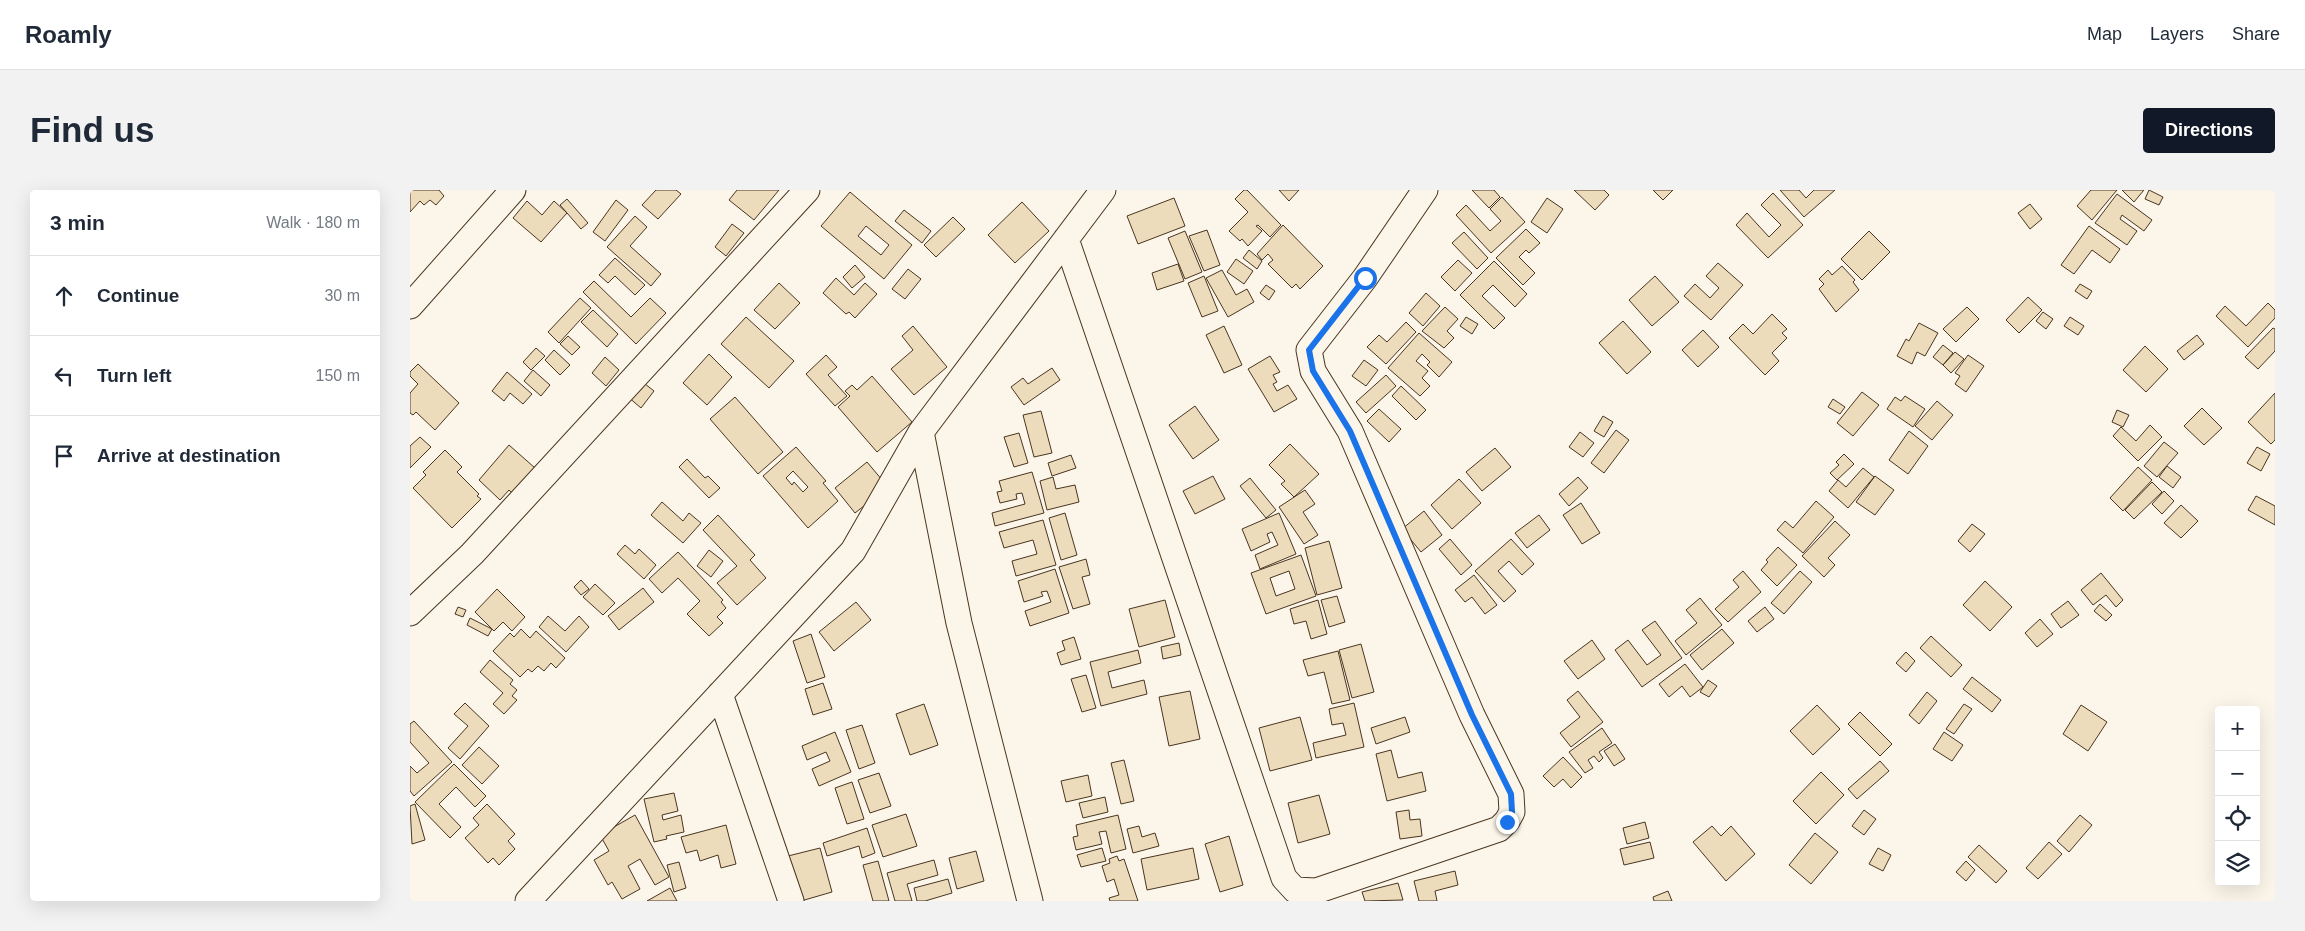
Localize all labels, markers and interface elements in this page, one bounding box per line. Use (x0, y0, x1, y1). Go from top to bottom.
text: Roamly (25, 21, 112, 48)
text: Map (2087, 24, 2122, 44)
text: Layers (2150, 24, 2204, 44)
text: Share (2232, 24, 2280, 44)
button: Directions (2143, 108, 2275, 153)
text: Find us (30, 110, 154, 149)
text: 3 min (50, 211, 105, 234)
text: Walk · 180 m (266, 214, 360, 231)
route start (1354, 267, 1377, 290)
icon: ahead (50, 282, 78, 310)
text: Continue (97, 285, 179, 306)
text: 30 m (324, 287, 360, 304)
icon: left (50, 362, 78, 390)
text: Turn left (97, 365, 172, 386)
text: 150 m (316, 367, 360, 384)
icon: arrive (50, 442, 78, 470)
text: Arrive at destination (97, 445, 281, 466)
map controls (2215, 706, 2260, 886)
button: + (2215, 706, 2260, 751)
button: − (2215, 751, 2260, 796)
button: locate (2215, 796, 2260, 841)
route end (1496, 811, 1519, 834)
button: layers (2215, 841, 2260, 886)

